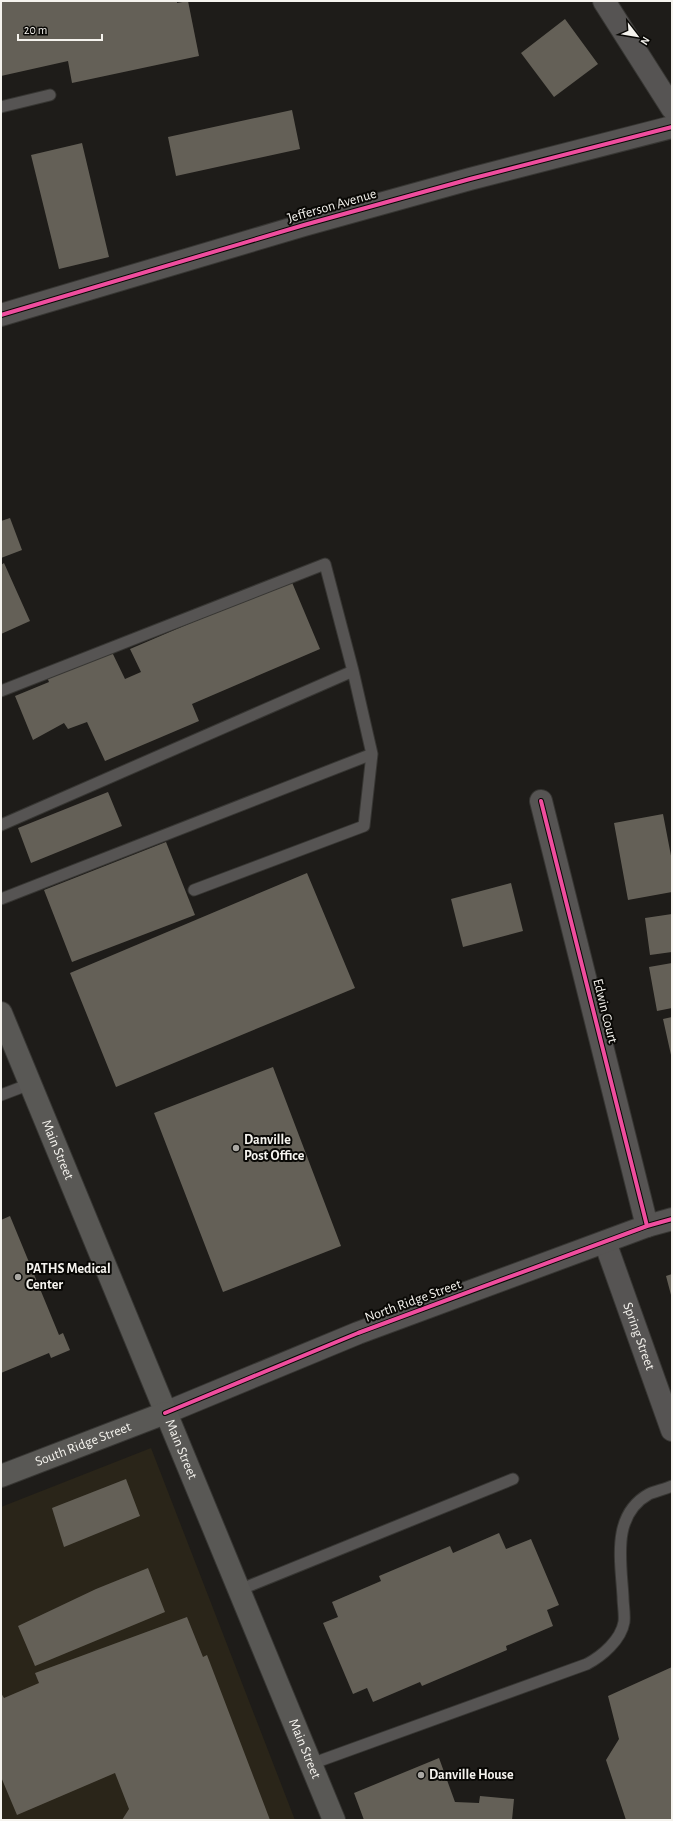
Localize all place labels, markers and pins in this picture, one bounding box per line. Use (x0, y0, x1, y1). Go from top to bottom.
place label: Danville Post Office (244, 1133, 305, 1163)
marker: Danville Post Office (231, 1143, 241, 1153)
place label: PATHS Medical Center (26, 1262, 111, 1292)
marker: PATHS Medical Center (13, 1272, 23, 1282)
place label: Danville House (429, 1768, 514, 1782)
marker: Danville House (416, 1770, 426, 1780)

